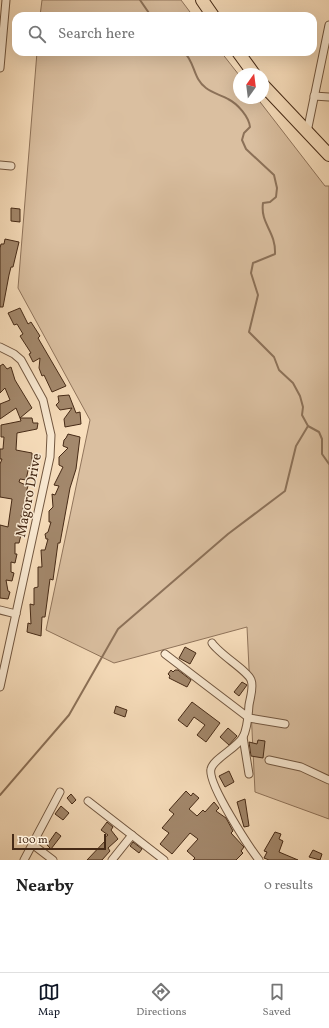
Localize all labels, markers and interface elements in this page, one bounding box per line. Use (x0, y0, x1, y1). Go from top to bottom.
search box (12, 12, 317, 56)
icon: search (26, 23, 48, 45)
text: Search here (58, 24, 135, 45)
north arrow (233, 68, 269, 104)
street label: Magoro Drive (12, 451, 47, 539)
scale bar (12, 832, 106, 851)
text: 100 m (18, 833, 48, 848)
text: Nearby (16, 875, 74, 898)
text: 0 results (264, 877, 313, 895)
tab: Map (38, 981, 60, 1020)
tab: Directions (136, 981, 187, 1020)
tab: Saved (263, 981, 291, 1020)

